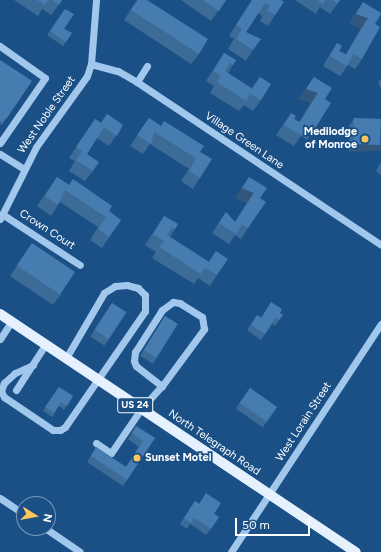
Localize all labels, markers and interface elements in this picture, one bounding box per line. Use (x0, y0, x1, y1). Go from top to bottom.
street label: West Noble Street (15, 74, 79, 156)
street label: Village Green Lane (202, 110, 286, 172)
place label: Medilodge of Monroe (304, 126, 357, 152)
marker: Medilodge of Monroe (360, 134, 370, 144)
street label: Crown Court (17, 207, 77, 253)
street label: West Lorain Street (273, 380, 335, 464)
road number: US 24 (117, 397, 153, 413)
street label: North Telegraph Road (166, 407, 262, 479)
place label: Sunset Motel (145, 451, 211, 465)
marker: Sunset Motel (132, 453, 142, 463)
north arrow (16, 496, 56, 536)
scale bar (237, 510, 312, 536)
text: N (40, 513, 54, 524)
text: 50 m (242, 518, 270, 532)

